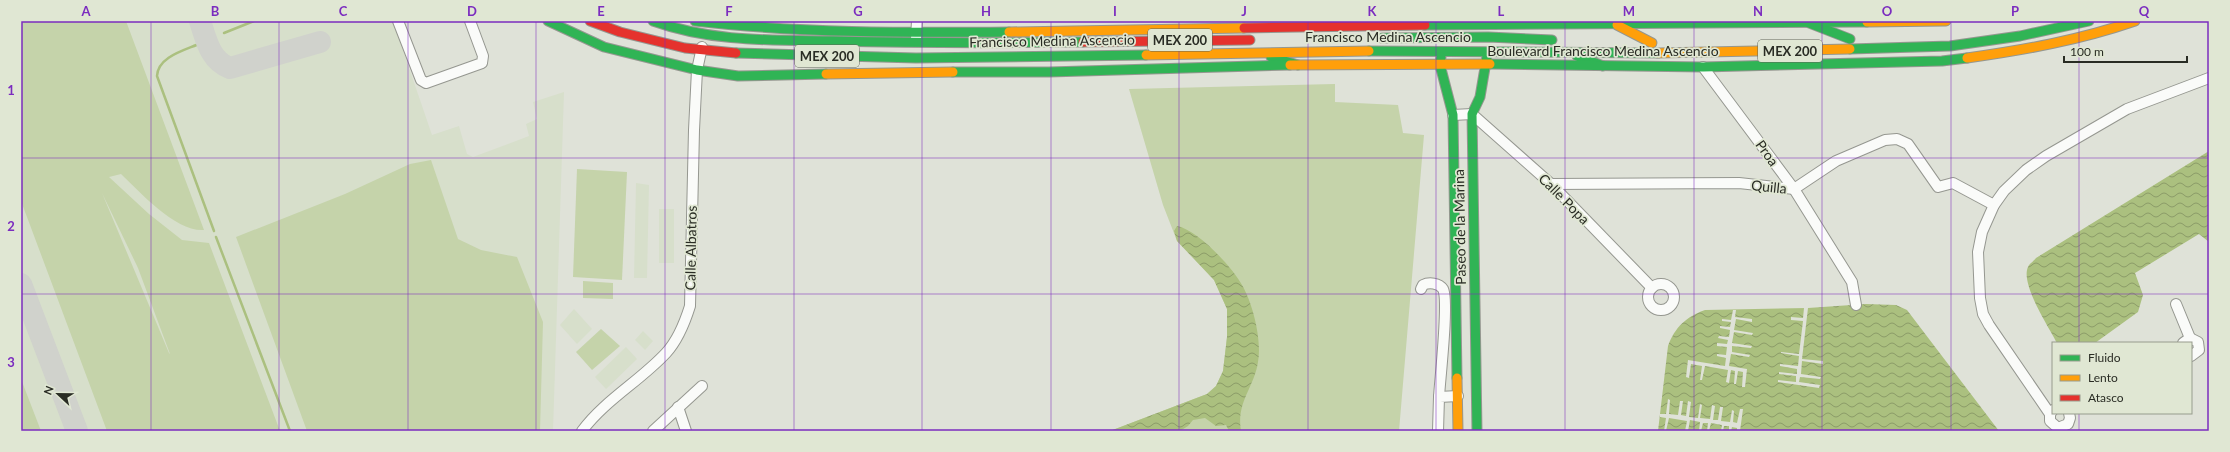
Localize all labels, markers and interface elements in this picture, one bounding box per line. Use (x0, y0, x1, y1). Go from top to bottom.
text: A (80, 3, 91, 19)
text: B (211, 3, 220, 19)
text: C (339, 3, 348, 19)
text: D (467, 3, 477, 19)
text: E (597, 3, 605, 19)
text: F (725, 3, 733, 19)
text: G (853, 3, 863, 19)
text: H (981, 3, 991, 19)
text: I (1113, 3, 1117, 19)
text: J (1241, 3, 1247, 19)
text: K (1368, 3, 1378, 19)
text: L (1498, 3, 1505, 19)
text: M (1623, 3, 1635, 19)
text: N (1753, 3, 1763, 19)
text: O (1882, 3, 1893, 19)
text: P (2011, 3, 2019, 19)
text: Q (2139, 3, 2150, 19)
street label: Francisco Medina Ascencio (1305, 28, 1471, 45)
road number: MEX 200 (1148, 29, 1212, 51)
street label: Francisco Medina Ascencio (969, 31, 1135, 50)
scale bar (2064, 38, 2187, 64)
road number: MEX 200 (1758, 40, 1822, 62)
street label: Boulevard Francisco Medina Ascencio (1487, 42, 1719, 59)
text: 100 m (2070, 44, 2104, 59)
road number: MEX 200 (795, 45, 859, 67)
text: 1 (7, 82, 15, 98)
street label: Proa (1752, 136, 1783, 169)
street label: Paseo de la Marina (1450, 169, 1469, 285)
street label: Calle Popa (1535, 170, 1593, 228)
street label: Quilla (1750, 176, 1788, 197)
street label: Calle Albatros (681, 205, 700, 290)
text: 2 (7, 218, 15, 234)
legend (2052, 342, 2192, 414)
text: Fluido (2088, 350, 2121, 365)
text: 3 (7, 354, 15, 370)
text: Lento (2088, 370, 2118, 385)
north arrow (38, 374, 78, 414)
text: N (41, 384, 56, 396)
text: Atasco (2088, 390, 2124, 405)

